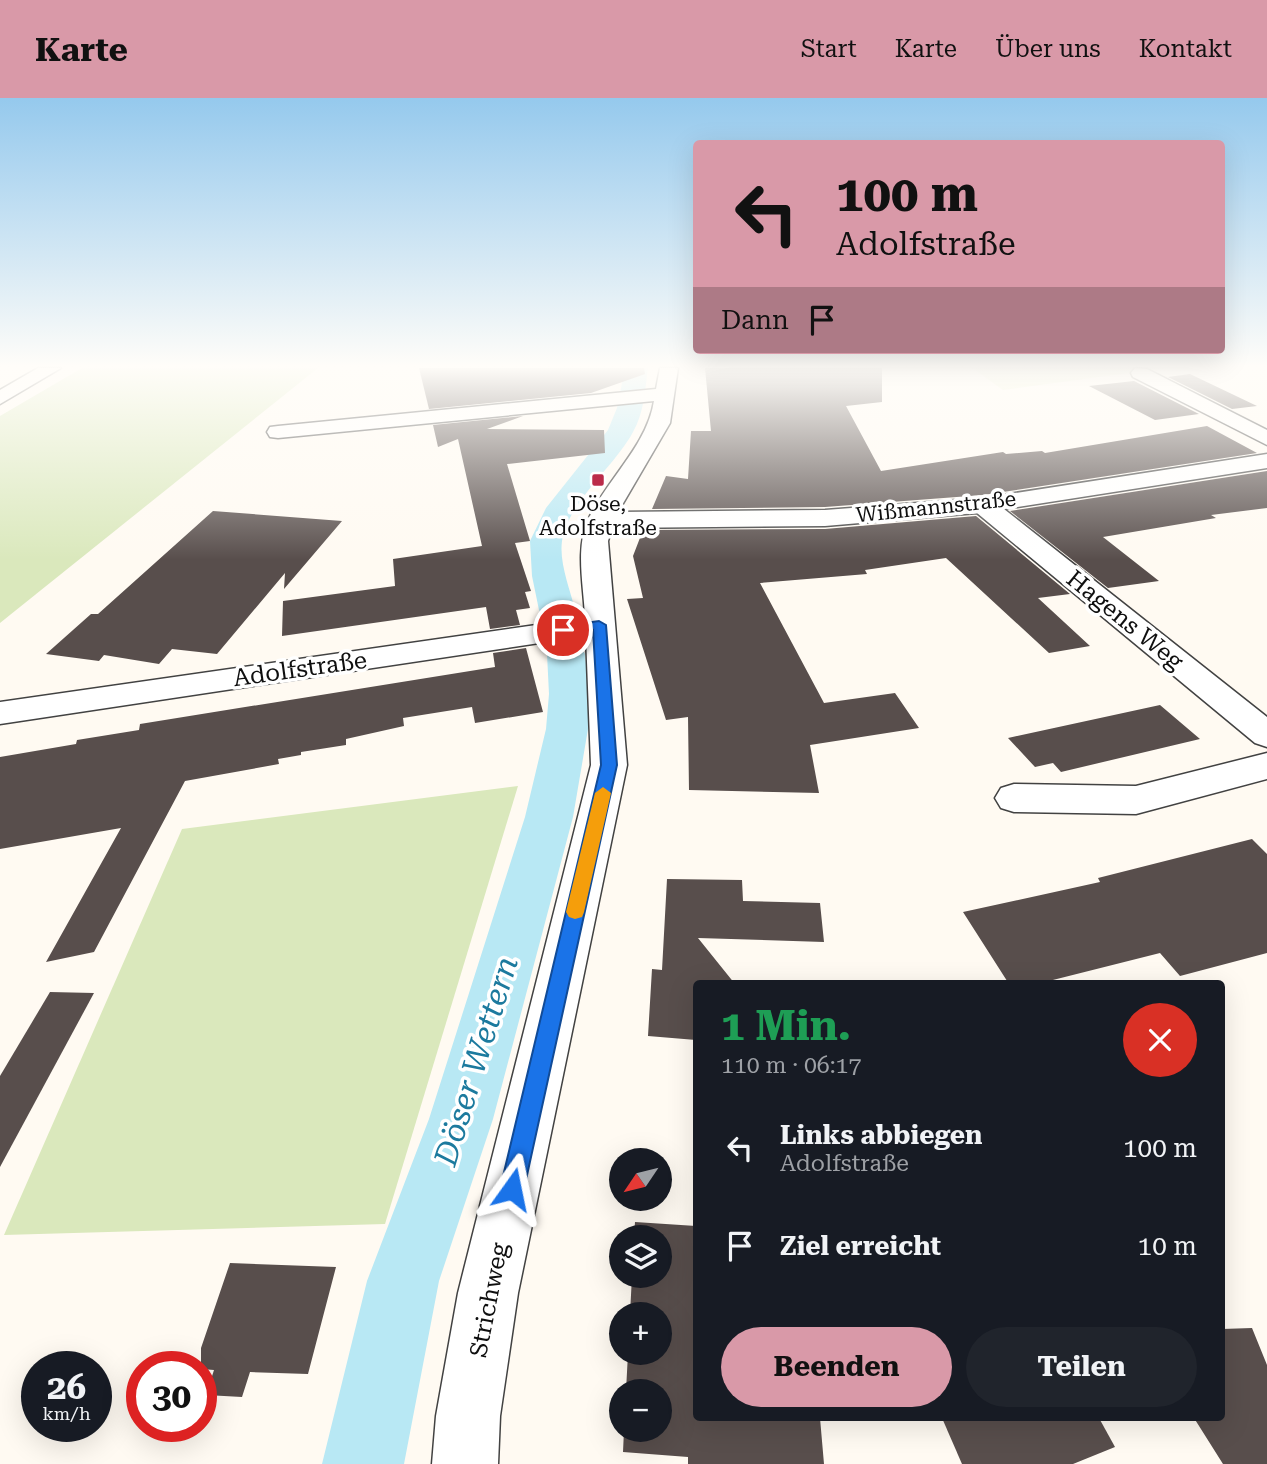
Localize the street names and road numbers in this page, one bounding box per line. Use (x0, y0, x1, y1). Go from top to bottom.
street label: Wißmannstraße (855, 487, 1017, 527)
street label: Hagens Weg (1061, 564, 1189, 676)
street label: Adolfstraße (231, 646, 369, 692)
street label: Strichweg (464, 1240, 514, 1360)

